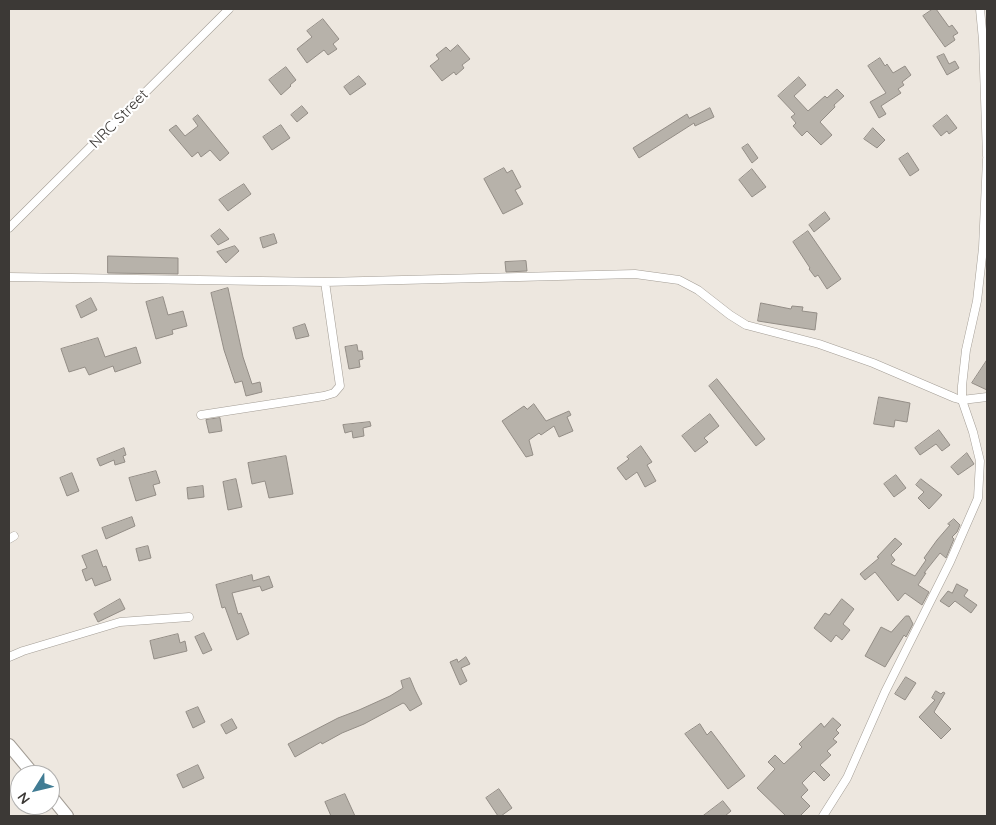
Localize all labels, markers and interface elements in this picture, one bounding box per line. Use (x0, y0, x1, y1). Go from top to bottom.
street label: NRC Street (86, 86, 152, 152)
north arrow (10, 765, 60, 815)
text: N (13, 789, 34, 808)

